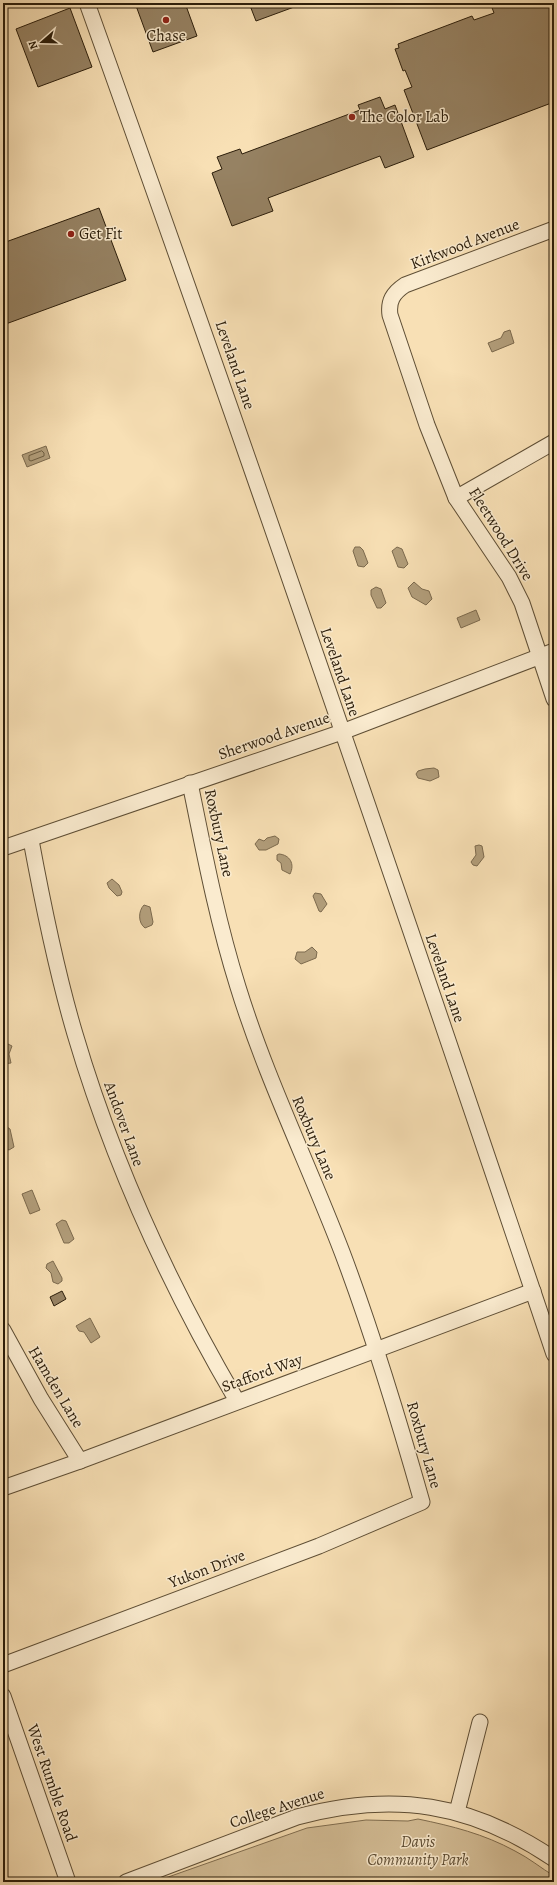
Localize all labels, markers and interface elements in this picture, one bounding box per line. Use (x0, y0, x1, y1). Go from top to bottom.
marker: Chase (161, 15, 171, 25)
north arrow (22, 22, 62, 62)
place label: Chase (146, 25, 186, 47)
text: N (25, 39, 41, 52)
place label: The Color Lab (360, 106, 449, 128)
marker: The Color Lab (347, 112, 357, 122)
street label: Kirkwood Avenue (407, 213, 523, 275)
place label: Get Fit (79, 223, 123, 245)
marker: Get Fit (66, 229, 76, 239)
street label: Leveland Lane (210, 318, 260, 412)
street label: Fleetwood Drive (463, 483, 539, 585)
street label: Leveland Lane (315, 625, 365, 719)
street label: Sherwood Avenue (215, 707, 333, 765)
street label: Roxbury Lane (199, 787, 239, 879)
street label: Leveland Lane (420, 931, 470, 1025)
street label: Andover Lane (98, 1078, 150, 1170)
street label: Roxbury Lane (286, 1093, 342, 1183)
street label: Hamden Lane (23, 1342, 89, 1432)
street label: Stafford Way (218, 1348, 306, 1398)
street label: Roxbury Lane (401, 1399, 447, 1491)
street label: Yukon Drive (165, 1544, 248, 1594)
street label: West Rumble Road (21, 1720, 83, 1845)
street label: College Avenue (227, 1782, 327, 1834)
park label: Davis Community Park (367, 1831, 469, 1871)

